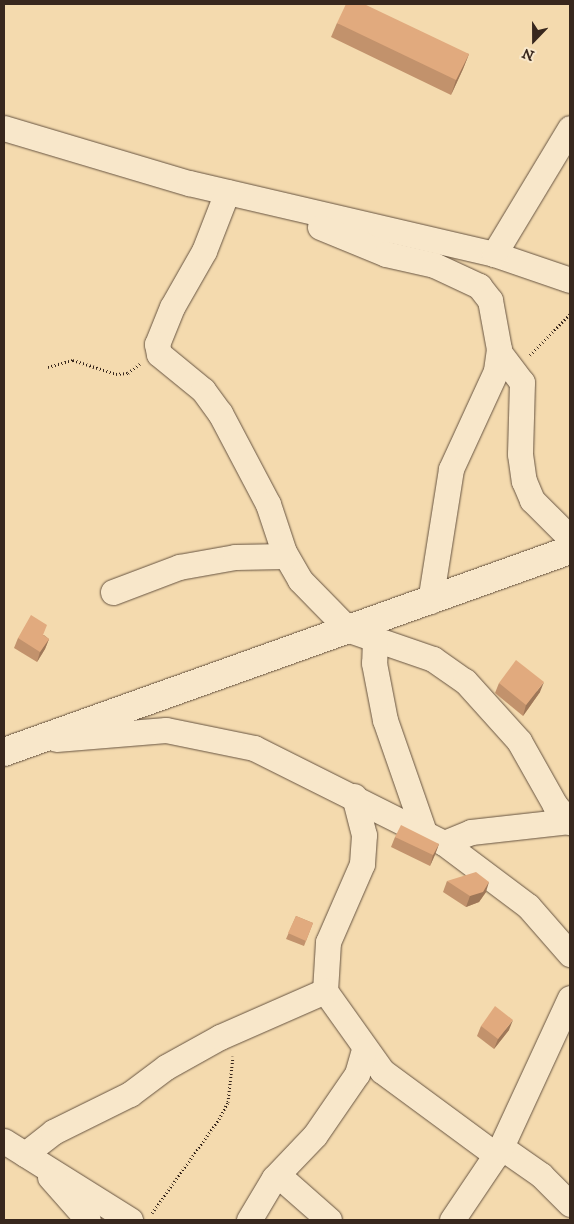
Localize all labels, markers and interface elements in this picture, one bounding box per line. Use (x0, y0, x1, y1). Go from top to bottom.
north arrow (509, 15, 559, 65)
text: N (520, 43, 537, 64)

